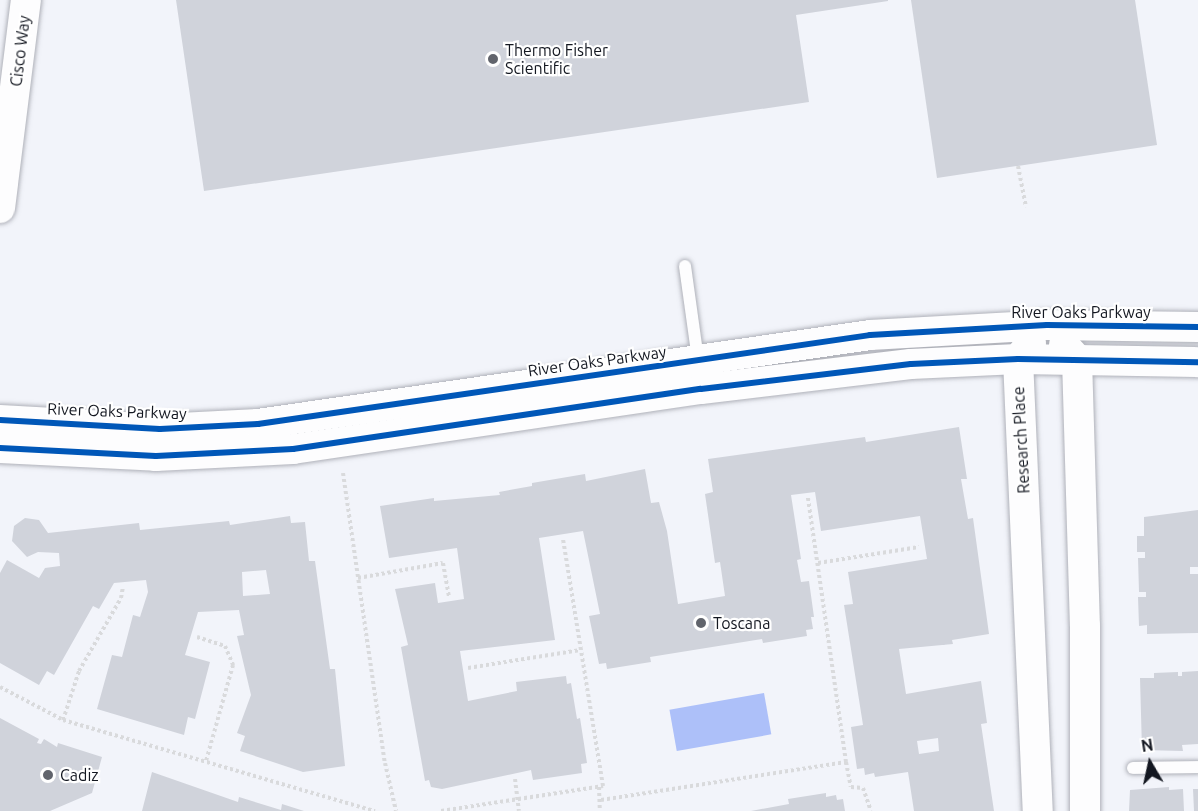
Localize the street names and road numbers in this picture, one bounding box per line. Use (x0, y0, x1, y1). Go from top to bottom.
street label: Cisco Way (6, 14, 34, 88)
street label: River Oaks Parkway (1011, 302, 1151, 322)
street label: River Oaks Parkway (527, 342, 667, 380)
street label: Research Place (1009, 386, 1033, 494)
street label: River Oaks Parkway (47, 399, 187, 423)

